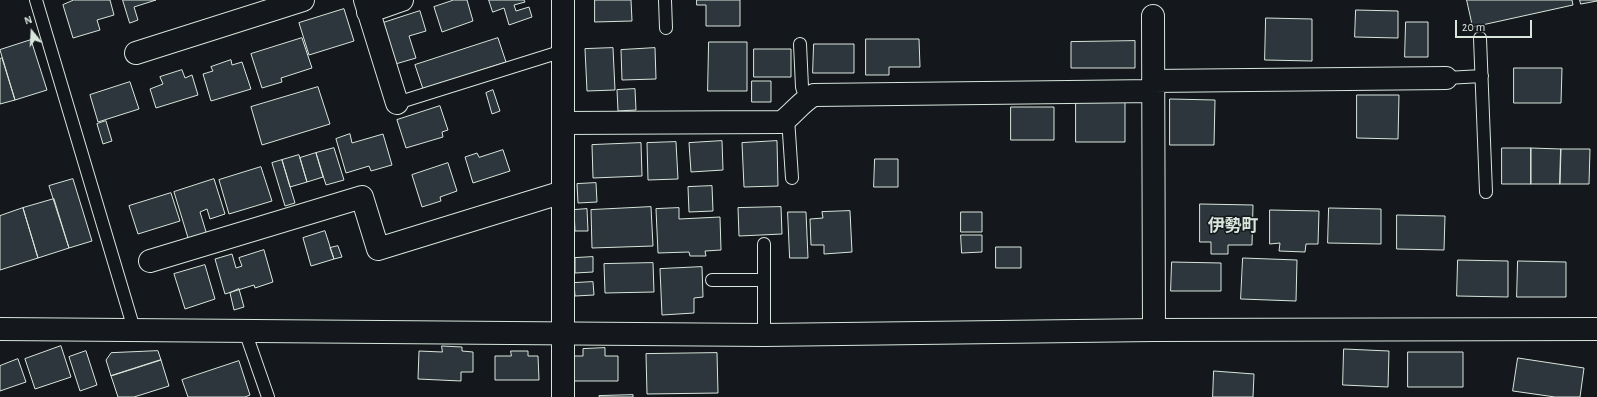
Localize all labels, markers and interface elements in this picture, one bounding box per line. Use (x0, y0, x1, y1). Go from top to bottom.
north arrow (12, 12, 52, 52)
scale bar (1457, 12, 1534, 38)
text: N (23, 14, 33, 27)
text: 20 m (1462, 21, 1485, 33)
district label: 伊勢町 (1208, 216, 1258, 236)

